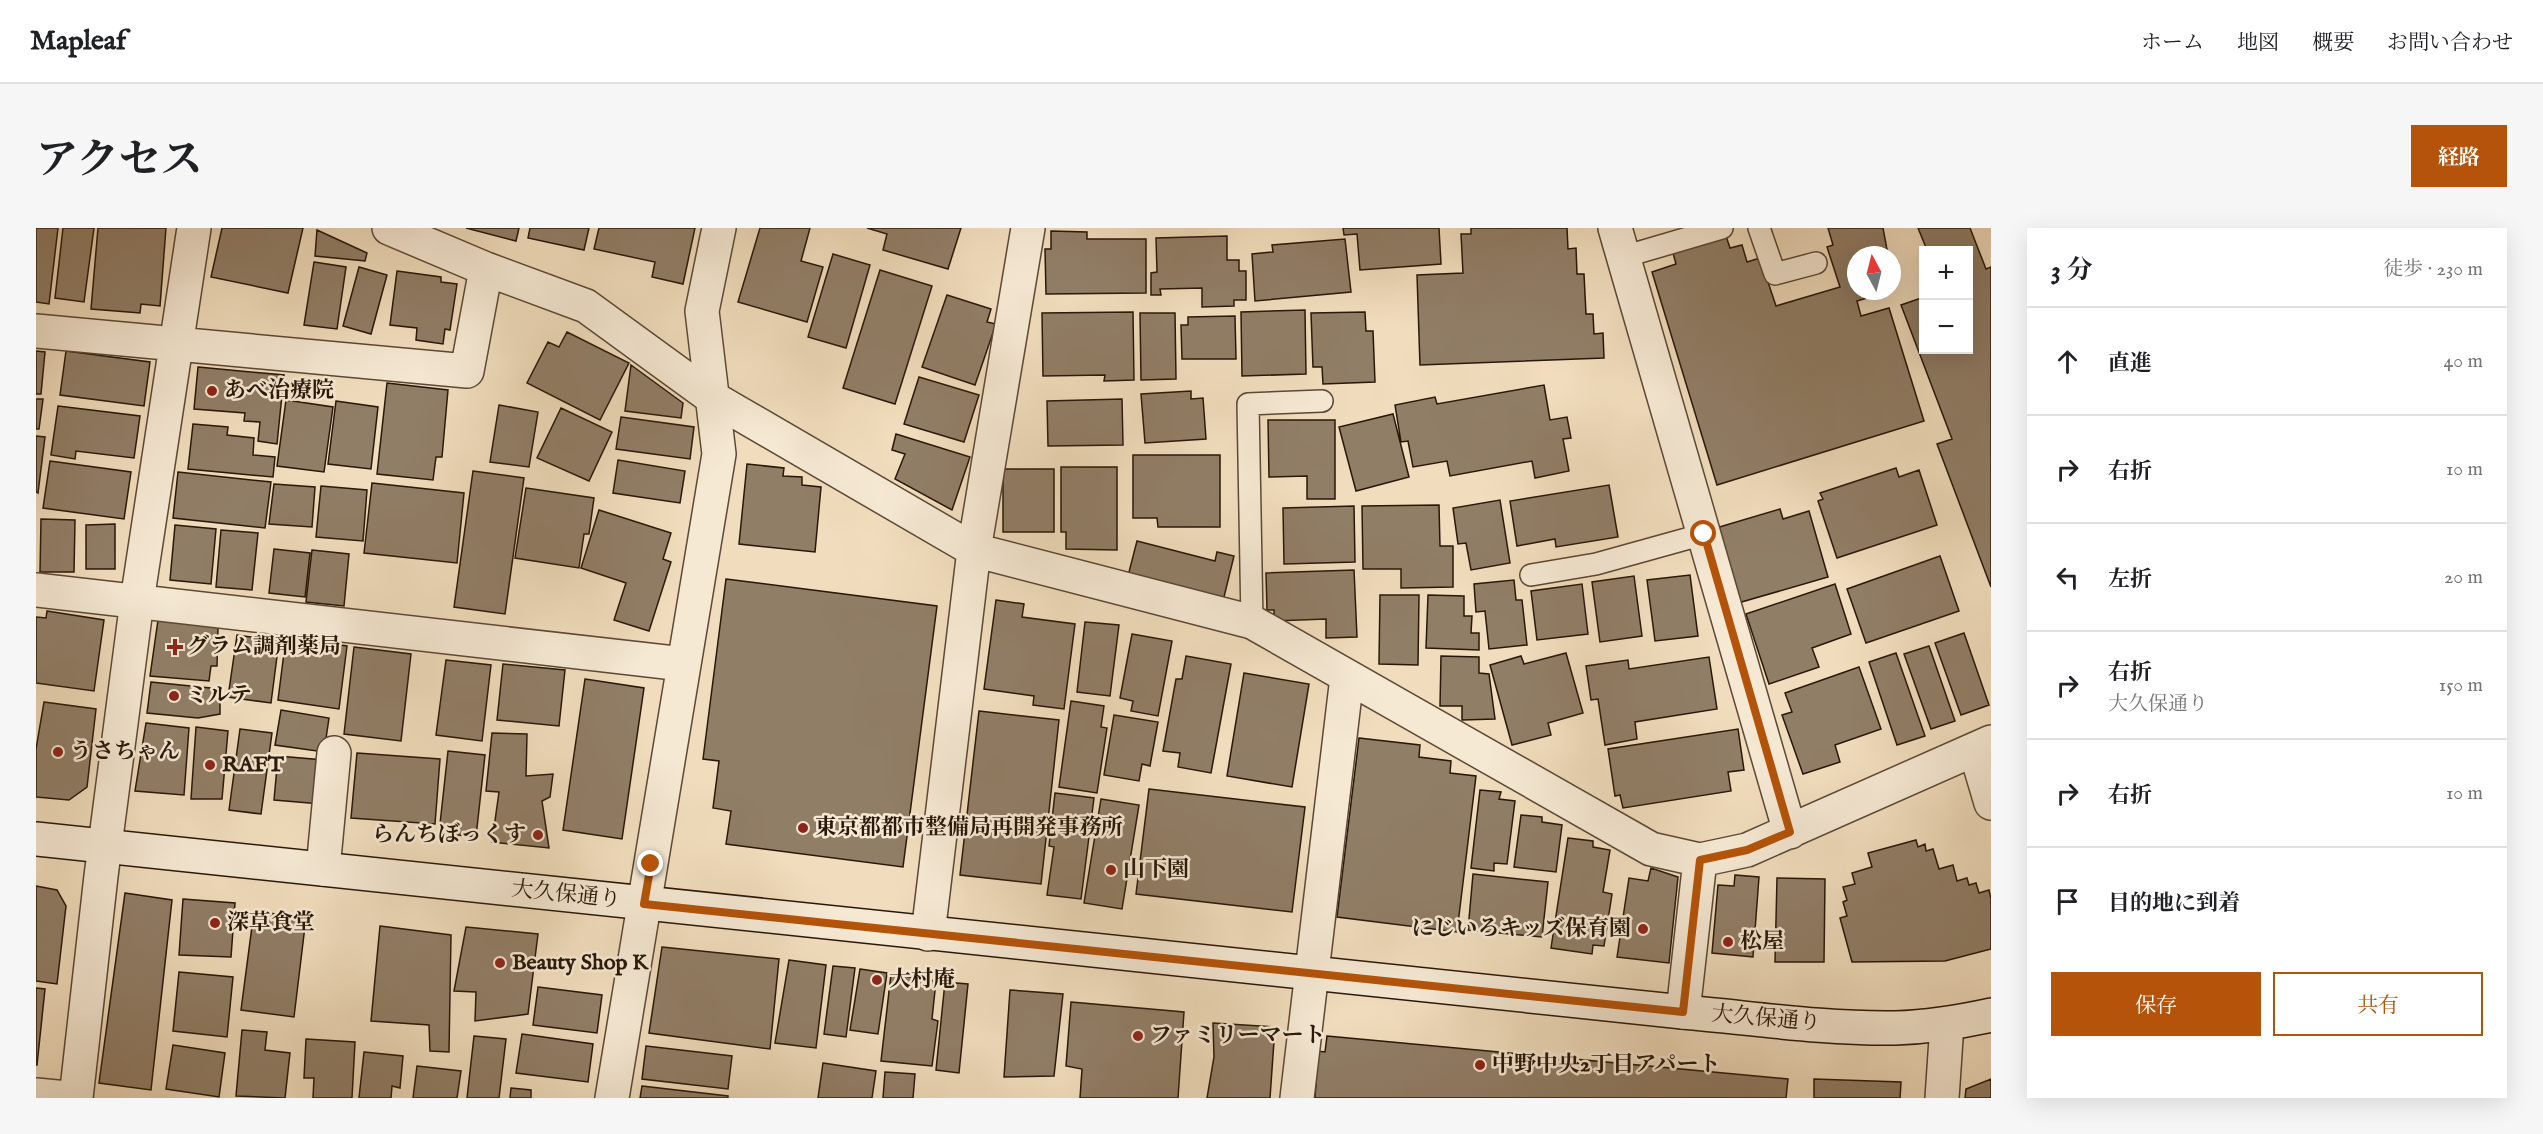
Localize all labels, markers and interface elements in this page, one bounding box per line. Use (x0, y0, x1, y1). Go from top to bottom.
text: Mapleaf (30, 24, 126, 59)
text: ホーム (2141, 30, 2204, 57)
text: 地図 (2237, 30, 2279, 57)
text: 概要 (2312, 30, 2354, 57)
text: お問い合わせ (2387, 30, 2513, 57)
button: 経路 (2411, 125, 2507, 187)
text: アクセス (36, 135, 203, 188)
north arrow (1847, 246, 1901, 300)
map controls (1919, 246, 1973, 354)
button: + (1919, 246, 1973, 300)
text: 3 分 (2051, 254, 2092, 287)
text: 徒歩 · 230 m (2383, 257, 2483, 282)
button: − (1919, 300, 1973, 354)
icon: ahead (2051, 345, 2084, 378)
text: 40 m (2444, 349, 2483, 374)
text: 直進 (2108, 350, 2152, 378)
place label: あべ治療院 (224, 377, 334, 405)
marker: あべ治療院 (205, 384, 219, 398)
icon: right (2051, 453, 2084, 486)
text: 10 m (2446, 457, 2483, 482)
text: 右折 (2108, 458, 2152, 486)
route start (1690, 520, 1716, 546)
icon: left (2051, 561, 2084, 594)
text: 20 m (2444, 565, 2483, 590)
text: 左折 (2108, 566, 2152, 594)
place label: グラム調剤薬局 (187, 633, 341, 661)
marker: グラム調剤薬局 (168, 640, 182, 654)
text: 右折 (2108, 659, 2152, 687)
icon: right (2051, 669, 2084, 702)
text: 150 m (2439, 673, 2483, 698)
place label: ミルテ (186, 682, 252, 710)
marker: ミルテ (167, 689, 181, 703)
text: 大久保通り (2108, 692, 2208, 717)
place label: うさちゃん (70, 738, 180, 766)
marker: うさちゃん (51, 745, 65, 759)
place label: RAFT (222, 751, 285, 779)
marker: RAFT (203, 758, 217, 772)
icon: right (2051, 777, 2084, 810)
text: 10 m (2446, 781, 2483, 806)
text: 右折 (2108, 782, 2152, 810)
place label: 東京都都市整備局再開発事務所 (815, 814, 1123, 842)
place label: らんちぼっくす (372, 821, 526, 849)
marker: 東京都都市整備局再開発事務所 (796, 821, 810, 835)
marker: らんちぼっくす (531, 828, 545, 842)
route end (637, 850, 663, 876)
place label: 山下園 (1123, 856, 1189, 884)
marker: 山下園 (1104, 863, 1118, 877)
street label: 大久保通り (510, 875, 622, 915)
icon: arrive (2051, 885, 2084, 918)
text: 目的地に到着 (2108, 890, 2240, 918)
place label: 深草食堂 (227, 909, 315, 937)
place label: にじいろキッズ保育園 (1411, 915, 1631, 943)
marker: 深草食堂 (208, 916, 222, 930)
marker: にじいろキッズ保育園 (1636, 922, 1650, 936)
place label: 松屋 (1740, 928, 1784, 956)
marker: 松屋 (1721, 935, 1735, 949)
place label: Beauty Shop K (512, 949, 649, 977)
marker: Beauty Shop K (493, 956, 507, 970)
place label: 大村庵 (889, 966, 955, 994)
button: 保存 (2051, 972, 2261, 1036)
button: 共有 (2273, 972, 2483, 1036)
marker: 大村庵 (870, 973, 884, 987)
street label: 大久保通り (1710, 1000, 1822, 1038)
place label: ファミリーマート (1150, 1022, 1326, 1050)
marker: ファミリーマート (1131, 1029, 1145, 1043)
place label: 中野中央2丁目アパート (1492, 1051, 1721, 1079)
marker: 中野中央2丁目アパート (1473, 1058, 1487, 1072)

